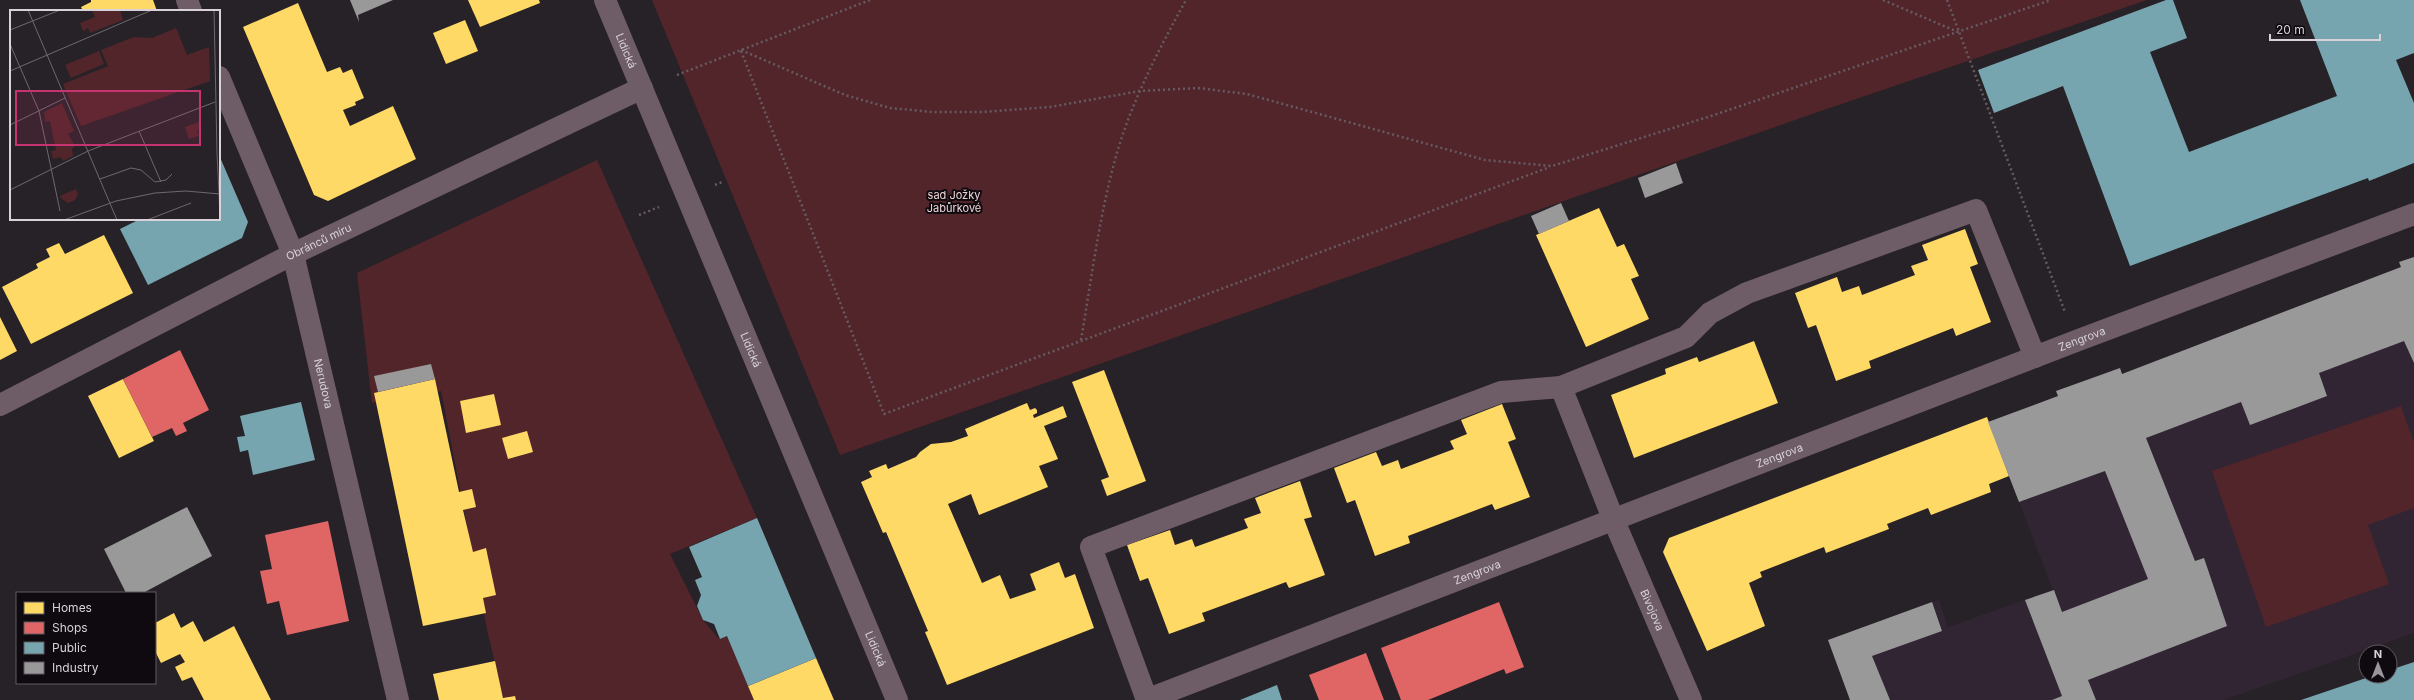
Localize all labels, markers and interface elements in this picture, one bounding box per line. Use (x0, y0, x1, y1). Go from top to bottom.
inset map (10, 10, 220, 220)
scale bar (2270, 16, 2380, 42)
text: 20 m (2276, 22, 2305, 37)
street label: Lidická (613, 31, 640, 70)
park label: sad Jožky Jabůrkové (927, 188, 981, 215)
street label: Obránců míru (284, 220, 354, 263)
street label: Zengrova (2056, 324, 2107, 354)
street label: Lidická (737, 330, 764, 369)
street label: Nerudova (311, 357, 336, 410)
street label: Zengrova (1754, 440, 1805, 471)
street label: Zengrova (1452, 557, 1503, 588)
street label: Bivojova (1637, 587, 1667, 633)
legend (16, 592, 156, 684)
text: Homes (52, 600, 92, 615)
text: Shops (52, 620, 88, 635)
street label: Lidická (862, 629, 889, 669)
text: Public (52, 640, 87, 655)
north arrow (2358, 644, 2398, 684)
text: N (2374, 647, 2382, 661)
text: Industry (52, 660, 99, 675)

